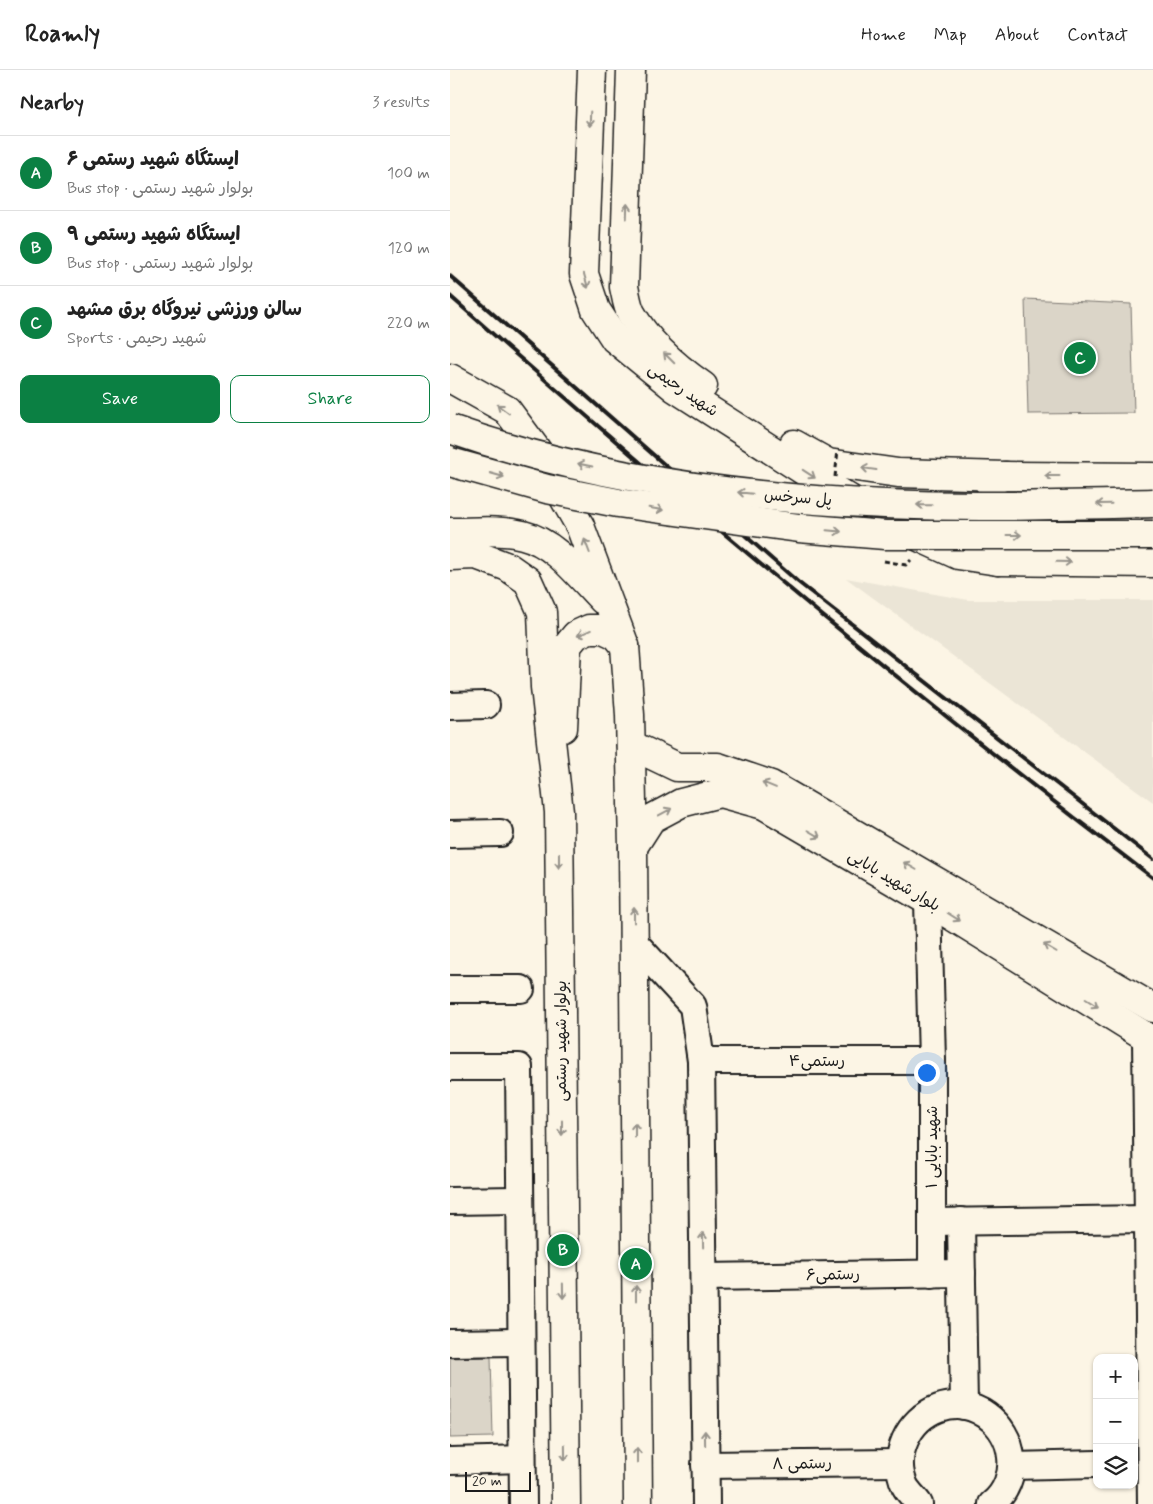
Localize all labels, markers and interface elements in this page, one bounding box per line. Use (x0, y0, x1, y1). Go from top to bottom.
text: Roamly (25, 19, 100, 50)
text: Home (861, 23, 906, 47)
text: Map (934, 23, 967, 47)
text: About (995, 23, 1039, 47)
text: Contact (1067, 23, 1128, 47)
text: Nearby (20, 89, 84, 117)
text: 3 results (372, 92, 430, 113)
one-way arrow (585, 110, 595, 126)
text: ایستگاه شهید رستمی ۶ (67, 147, 239, 172)
text: A (31, 163, 41, 184)
text: 100 m (387, 163, 430, 184)
text: Bus stop · بولوار شهید رستمی (67, 178, 253, 199)
one-way arrow (622, 203, 631, 219)
text: ایستگاه شهید رستمی ۹ (67, 222, 240, 247)
text: B (31, 238, 41, 259)
text: 120 m (388, 238, 430, 259)
text: Bus stop · بولوار شهید رستمی (67, 253, 253, 274)
one-way arrow (582, 272, 592, 288)
text: سالن ورزشی نیروگاه برق مشهد (67, 297, 302, 322)
text: C (30, 313, 42, 334)
text: 220 m (387, 313, 430, 334)
text: Sports · شهید رحیمی (67, 328, 207, 349)
pin: C (1064, 339, 1096, 377)
one-way arrow (664, 352, 676, 364)
street label: شهید رحیمی (644, 358, 722, 422)
button: Save (20, 375, 220, 423)
button: Share (230, 375, 430, 423)
one-way arrow (496, 404, 510, 414)
one-way arrow (577, 460, 593, 470)
one-way arrow (861, 464, 877, 474)
one-way arrow (802, 469, 816, 479)
one-way arrow (488, 470, 504, 480)
one-way arrow (1044, 471, 1060, 481)
street label: پل سرخس (763, 485, 833, 511)
one-way arrow (737, 488, 753, 498)
one-way arrow (1097, 499, 1113, 509)
one-way arrow (917, 500, 933, 510)
one-way arrow (647, 504, 663, 514)
one-way arrow (826, 526, 842, 536)
one-way arrow (1006, 530, 1022, 540)
one-way arrow (582, 539, 591, 555)
one-way arrow (1056, 557, 1072, 567)
one-way arrow (576, 628, 591, 638)
one-way arrow (762, 780, 777, 789)
one-way arrow (658, 806, 672, 816)
one-way arrow (807, 830, 821, 840)
street label: بلوار شهید بابایی (844, 845, 944, 917)
one-way arrow (554, 852, 564, 869)
one-way arrow (903, 861, 918, 871)
one-way arrow (629, 908, 639, 924)
one-way arrow (947, 913, 961, 923)
one-way arrow (1044, 942, 1058, 952)
street label: بولوار شهید رستمی (551, 980, 572, 1102)
one-way arrow (1085, 998, 1099, 1008)
street label: رستمی۴ (789, 1051, 845, 1072)
your location (914, 1060, 940, 1086)
street label: شهید بابایی ۱ (922, 1106, 943, 1188)
one-way arrow (557, 1120, 566, 1136)
one-way arrow (630, 1123, 640, 1139)
pin: B (547, 1231, 579, 1269)
one-way arrow (698, 1233, 708, 1249)
pin: A (620, 1245, 652, 1283)
street label: رستمی۶ (806, 1264, 860, 1286)
one-way arrow (558, 1282, 568, 1299)
one-way arrow (631, 1285, 641, 1302)
map controls (1093, 1354, 1138, 1489)
button: + (1093, 1354, 1138, 1399)
button: − (1093, 1399, 1138, 1444)
one-way arrow (700, 1430, 710, 1446)
button: layers (1093, 1444, 1138, 1489)
one-way arrow (560, 1445, 570, 1461)
one-way arrow (632, 1448, 642, 1464)
street label: رستمی ۸ (772, 1453, 832, 1475)
scale bar (465, 1469, 531, 1492)
text: 20 m (472, 1472, 502, 1490)

